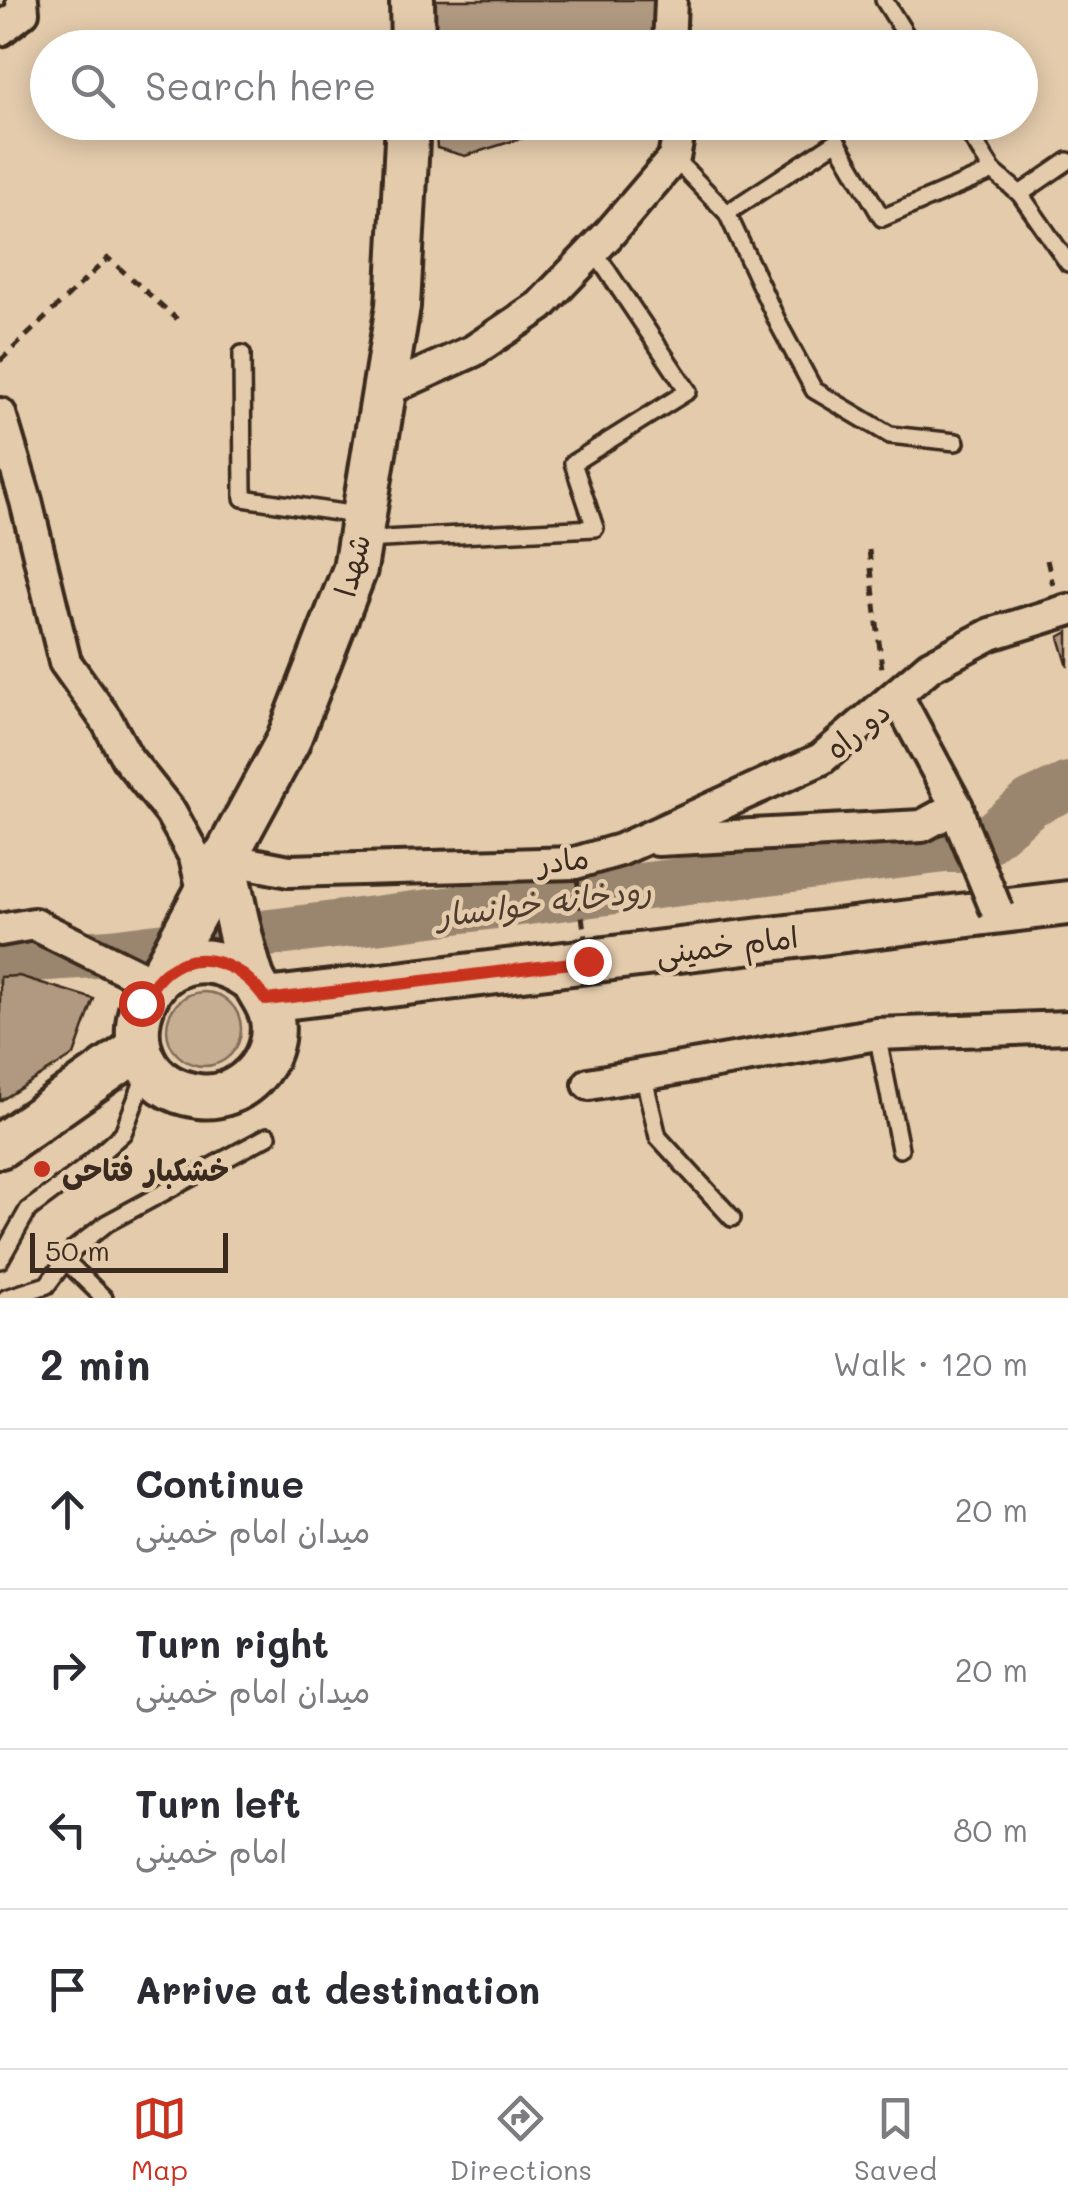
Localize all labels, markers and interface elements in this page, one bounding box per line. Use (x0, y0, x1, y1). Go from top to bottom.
search box (30, 30, 1038, 140)
icon: search (65, 58, 120, 113)
text: Search here (145, 60, 376, 110)
street label: شهدا (324, 529, 378, 601)
street label: دو راه (816, 691, 898, 767)
street label: مادر (532, 836, 591, 882)
water label: رودخانه خوانسار (431, 867, 654, 936)
street label: امام خمینی (654, 915, 801, 977)
route end (566, 939, 612, 985)
route start (119, 981, 165, 1027)
place label: خشکبار فتاحی (62, 1149, 229, 1190)
marker: خشکبار فتاحی (31, 1158, 53, 1180)
scale bar (30, 1228, 228, 1272)
text: 50 m (45, 1232, 110, 1268)
text: 2 min (40, 1336, 150, 1391)
text: Walk · 120 m (833, 1342, 1028, 1384)
text: Continue (135, 1458, 304, 1508)
icon: ahead (40, 1482, 95, 1537)
text: 20 m (955, 1488, 1028, 1530)
text: میدان امام خمینی (135, 1509, 370, 1551)
text: Turn right (135, 1618, 329, 1668)
icon: right (40, 1642, 95, 1697)
text: 20 m (955, 1648, 1028, 1690)
text: میدان امام خمینی (135, 1669, 370, 1711)
text: Turn left (135, 1778, 301, 1828)
icon: left (40, 1802, 95, 1857)
text: 80 m (953, 1808, 1028, 1850)
text: امام خمینی (135, 1829, 287, 1871)
icon: arrive (40, 1962, 95, 2017)
text: Arrive at destination (135, 1964, 540, 2014)
tab: Map (131, 2091, 188, 2187)
tab: Directions (450, 2091, 592, 2187)
tab: Saved (854, 2091, 937, 2187)

